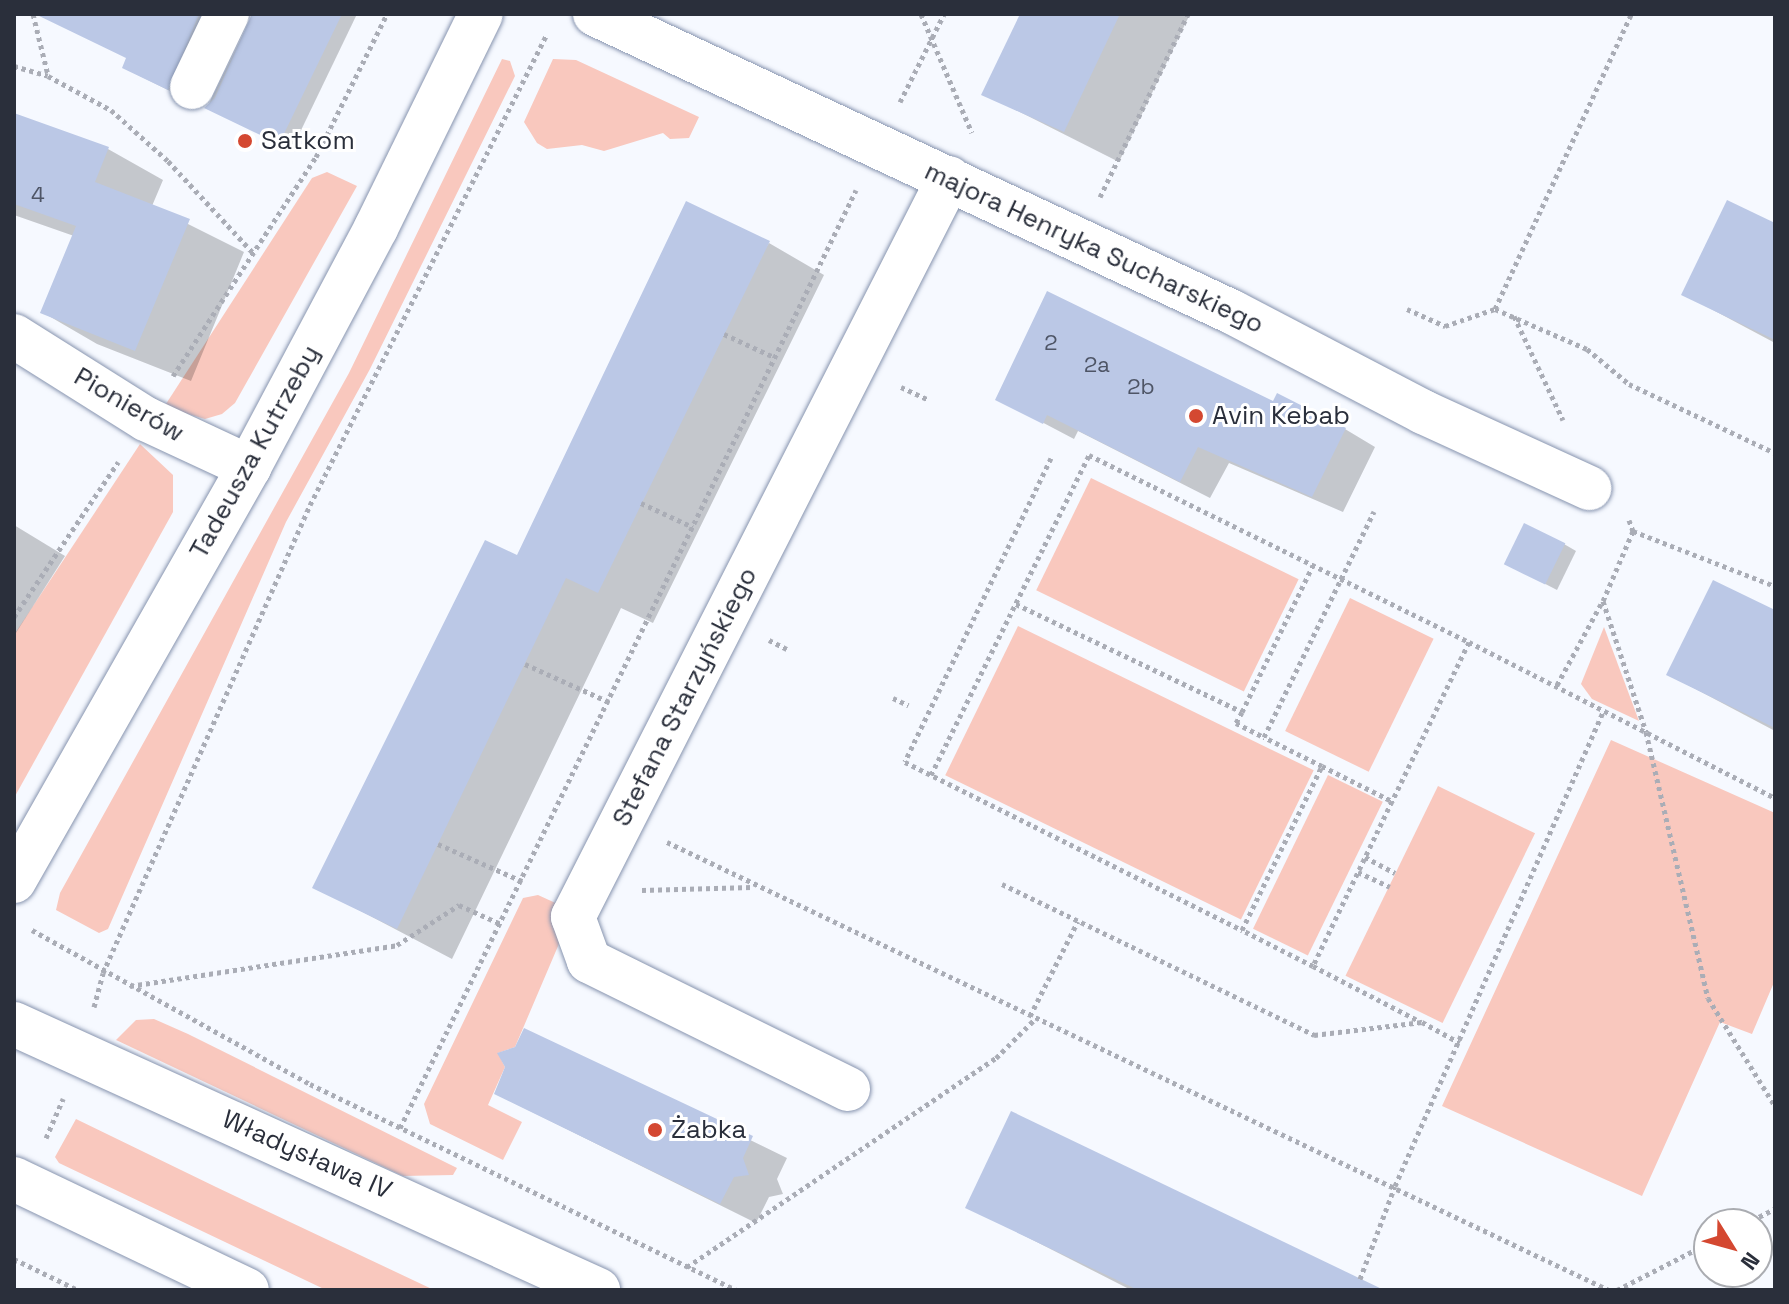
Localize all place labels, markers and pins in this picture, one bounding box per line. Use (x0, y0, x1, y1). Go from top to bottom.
place label: Satkom (261, 125, 355, 157)
marker: Satkom (236, 132, 254, 150)
place label: Avin Kebab (1212, 400, 1350, 432)
marker: Avin Kebab (1187, 407, 1205, 425)
place label: Żabka (671, 1114, 746, 1146)
marker: Żabka (646, 1121, 664, 1139)

